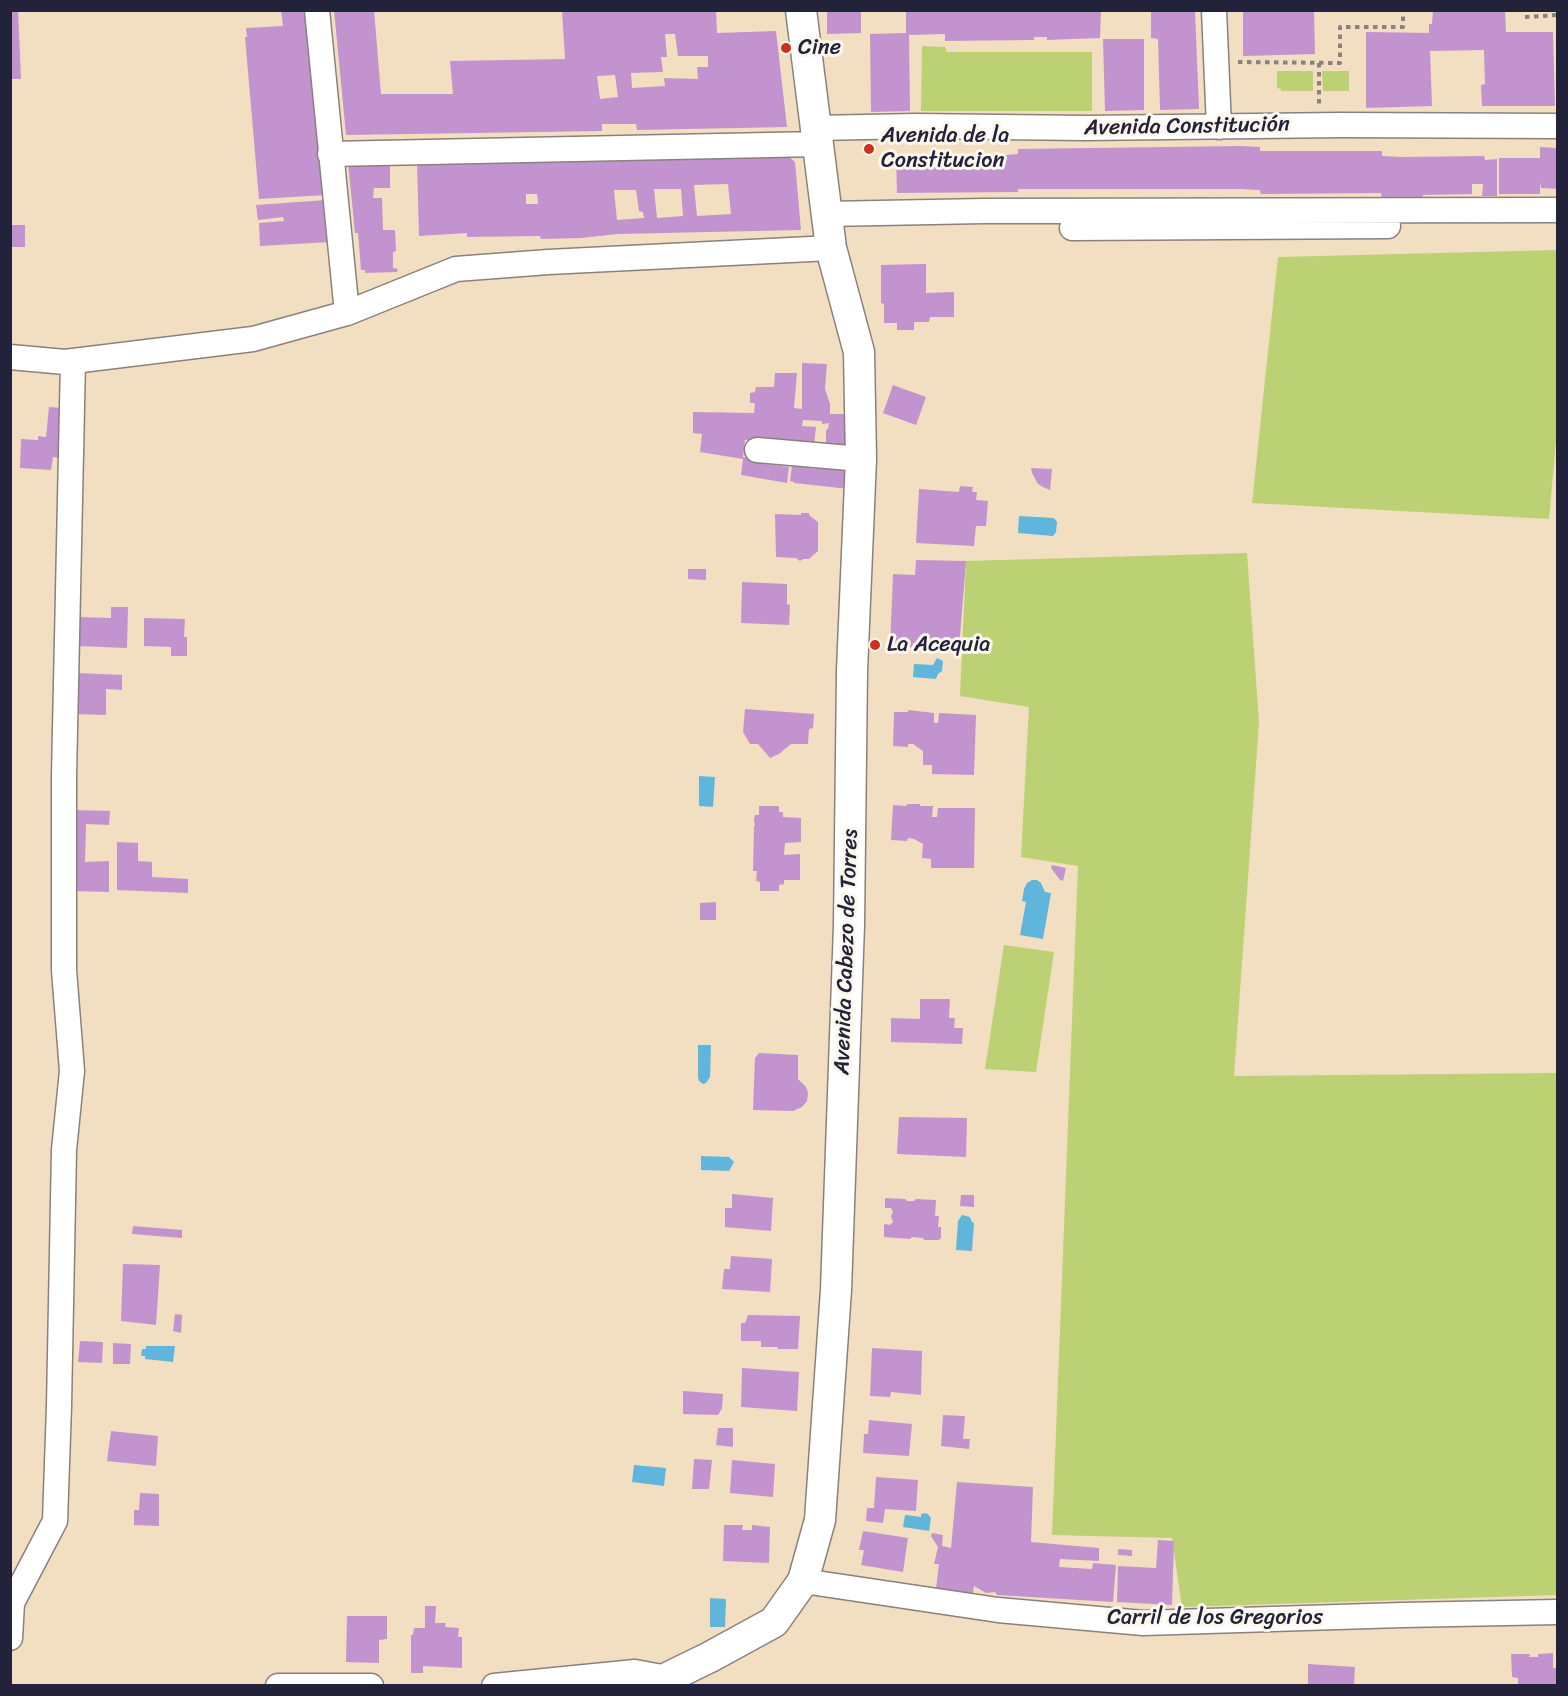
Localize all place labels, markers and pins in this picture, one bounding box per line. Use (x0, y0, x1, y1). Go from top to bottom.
place label: Cine (798, 35, 841, 61)
marker: Cine (779, 41, 793, 55)
place label: Avenida de la Constitucion (881, 123, 1009, 174)
marker: Avenida de la Constitucion (862, 142, 876, 156)
place label: La Acequia (887, 632, 990, 658)
marker: La Acequia (868, 638, 882, 652)

